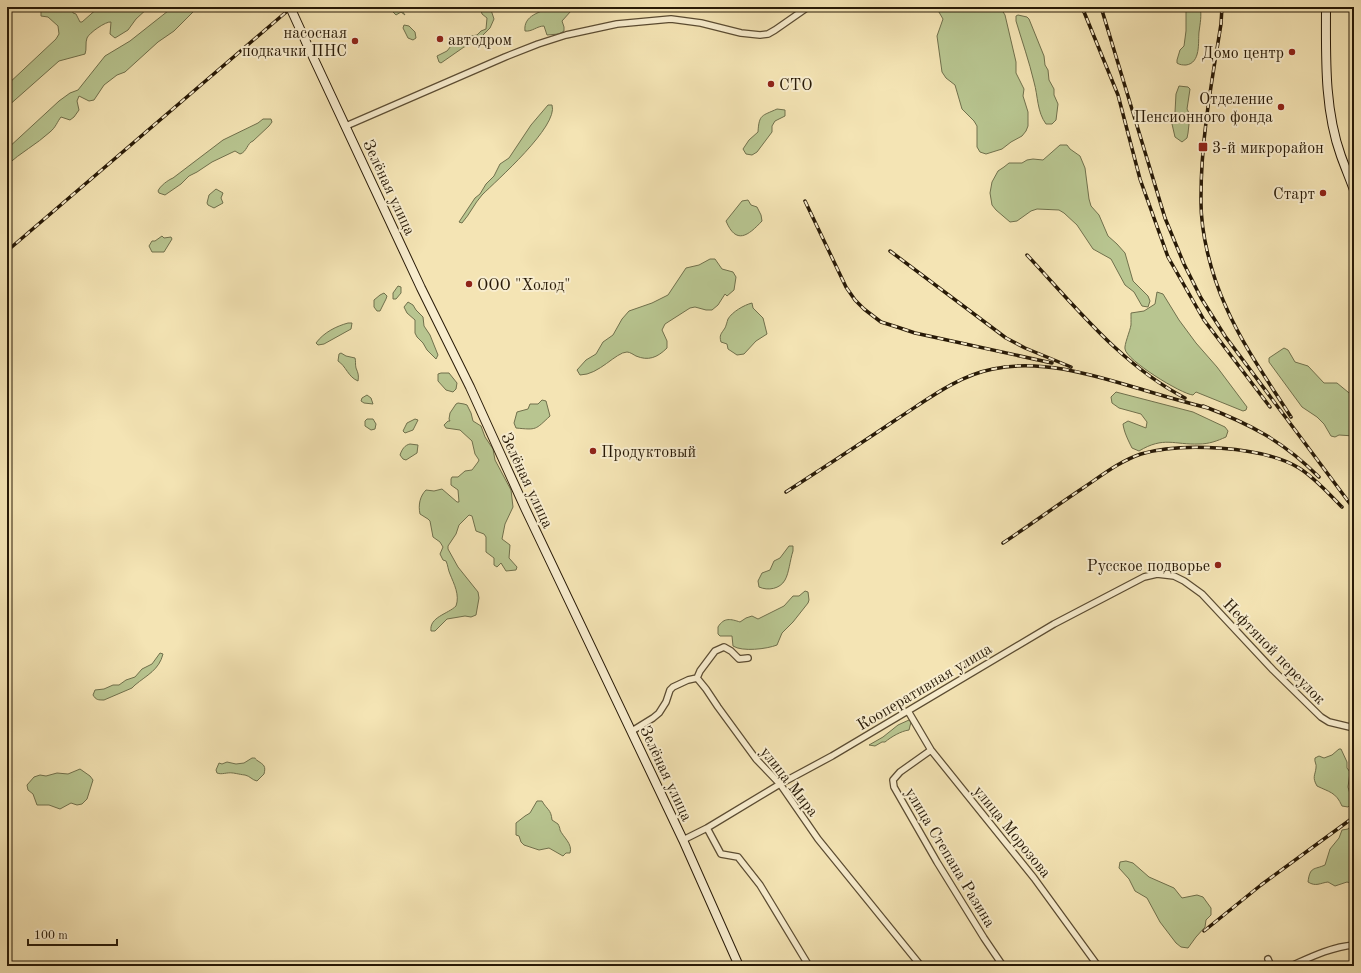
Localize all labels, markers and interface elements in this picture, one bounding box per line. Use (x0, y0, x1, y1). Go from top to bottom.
place label: насосная подкачки ПНС (242, 26, 347, 60)
place label: автодром (448, 33, 512, 49)
marker: автодром (435, 34, 445, 44)
marker: насосная подкачки ПНС (350, 36, 360, 46)
place label: Домо центр (1202, 46, 1284, 62)
marker: Домо центр (1287, 47, 1297, 57)
place label: СТО (779, 78, 812, 94)
marker: СТО (766, 79, 776, 89)
place label: Отделение Пенсионного фонда (1134, 92, 1273, 126)
marker: Отделение Пенсионного фонда (1276, 102, 1286, 112)
street label: Зелёная улица (359, 138, 417, 238)
marker: 3-й микрорайон (1197, 141, 1209, 153)
place label: 3-й микрорайон (1212, 141, 1324, 157)
place label: Старт (1273, 187, 1315, 203)
marker: Старт (1318, 188, 1328, 198)
place label: ООО "Холод" (477, 278, 571, 294)
marker: ООО "Холод" (464, 279, 474, 289)
street label: Зелёная улица (497, 431, 555, 531)
place label: Продуктовый (601, 445, 696, 461)
marker: Продуктовый (588, 446, 598, 456)
place label: Русское подворье (1087, 559, 1210, 575)
marker: Русское подворье (1213, 560, 1223, 570)
street label: Нефтяной переулок (1219, 597, 1328, 708)
street label: Кооперативная улица (855, 641, 995, 734)
street label: Зелёная улица (636, 724, 694, 824)
street label: улица Мира (756, 744, 821, 820)
street label: улица Морозова (970, 783, 1053, 881)
street label: улица Степана Разина (901, 785, 997, 931)
scale bar (28, 921, 117, 947)
text: 100 m (34, 930, 68, 942)

